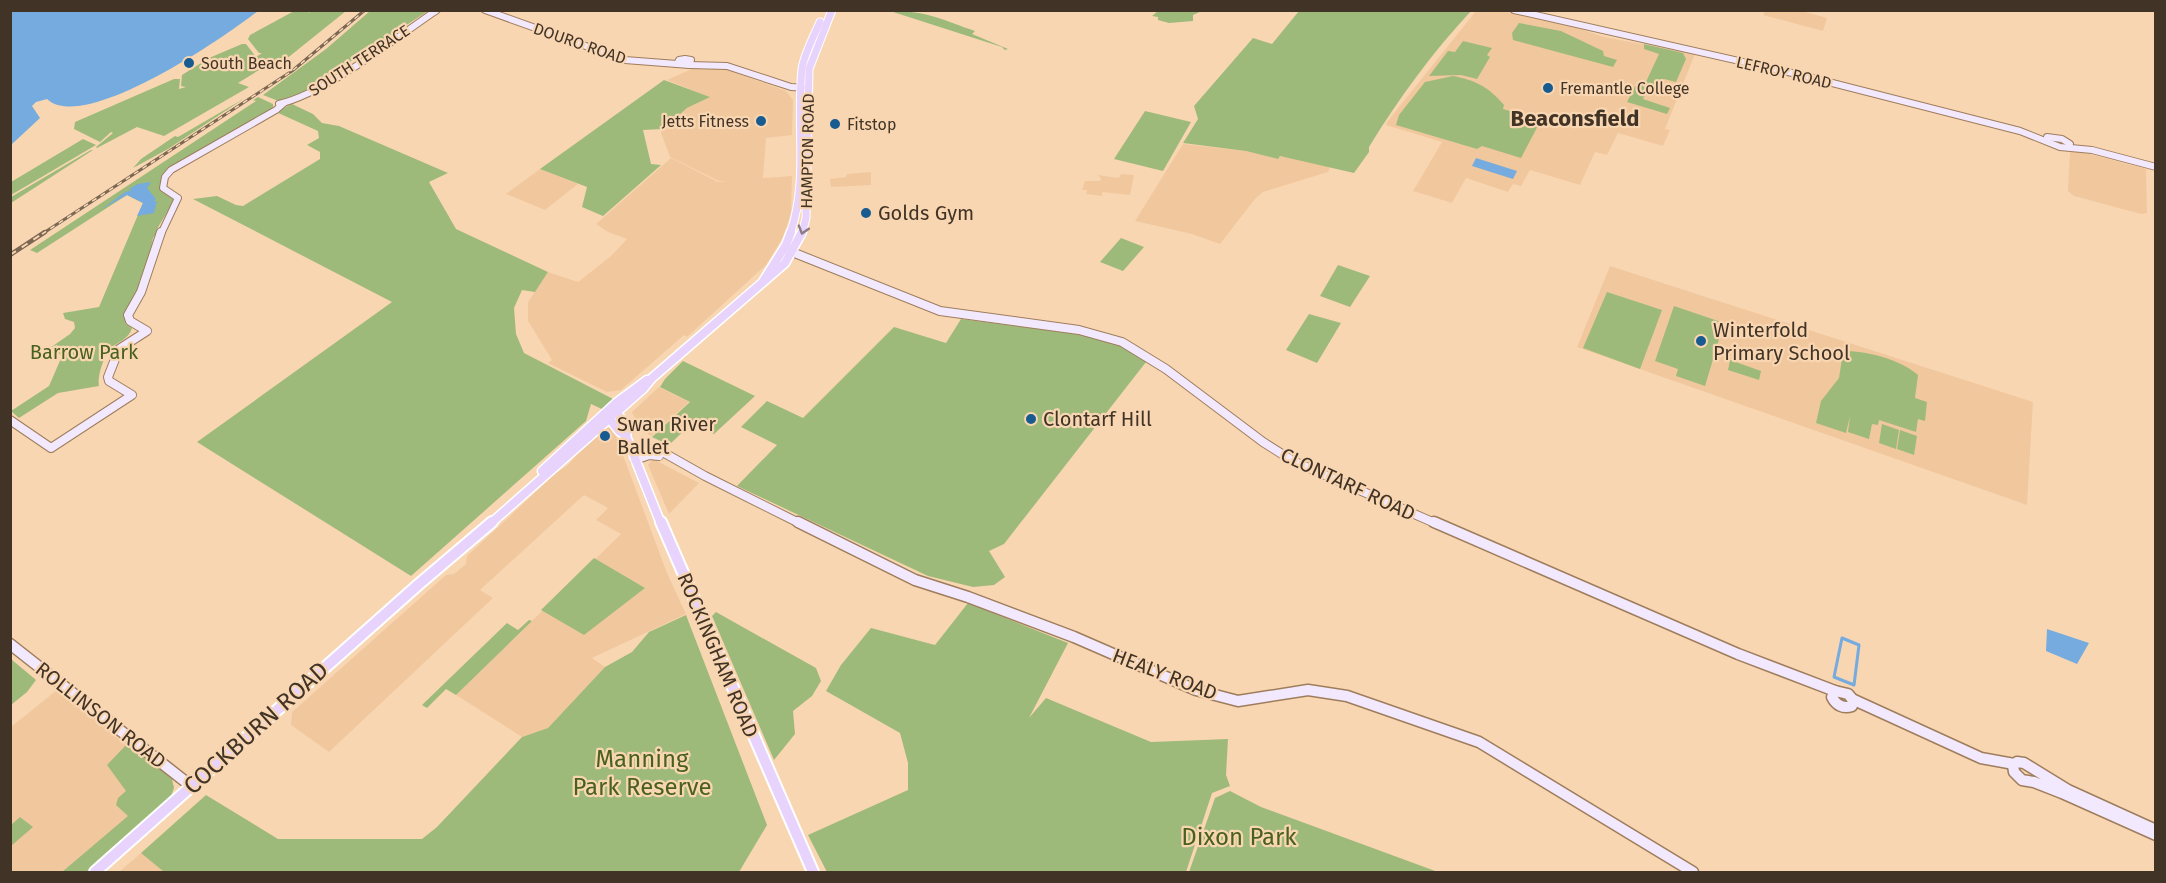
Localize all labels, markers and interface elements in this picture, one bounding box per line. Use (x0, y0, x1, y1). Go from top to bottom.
street label: DOURO ROAD (531, 19, 629, 68)
street label: SOUTH TERRACE (305, 21, 413, 100)
street label: LEFROY ROAD (1734, 52, 1834, 93)
place label: South Beach (201, 54, 292, 73)
marker: South Beach (182, 56, 196, 70)
place label: Fremantle College (1560, 79, 1689, 98)
marker: Fremantle College (1541, 81, 1555, 95)
street label: HAMPTON ROAD (797, 93, 818, 209)
district label: Beaconsfield (1511, 105, 1639, 132)
place label: Jetts Fitness (662, 112, 749, 131)
marker: Jetts Fitness (754, 114, 768, 128)
place label: Fitstop (847, 115, 896, 134)
marker: Fitstop (828, 117, 842, 131)
place label: Golds Gym (878, 201, 974, 225)
marker: Golds Gym (859, 206, 873, 220)
one-way arrow (798, 224, 810, 235)
place label: Winterfold Primary School (1713, 318, 1850, 365)
marker: Winterfold Primary School (1694, 334, 1708, 348)
park label: Barrow Park (30, 340, 139, 364)
place label: Clontarf Hill (1043, 407, 1152, 431)
place label: Swan River Ballet (617, 412, 716, 459)
marker: Clontarf Hill (1024, 412, 1038, 426)
marker: Swan River Ballet (598, 429, 612, 443)
street label: CLONTARF ROAD (1277, 442, 1419, 526)
street label: ROCKINGHAM ROAD (672, 569, 764, 741)
street label: HEALY ROAD (1109, 643, 1221, 705)
street label: COCKBURN ROAD (178, 656, 334, 800)
street label: ROLLINSON ROAD (31, 657, 171, 773)
park label: Manning Park Reserve (572, 745, 712, 801)
park label: Dixon Park (1181, 823, 1297, 851)

